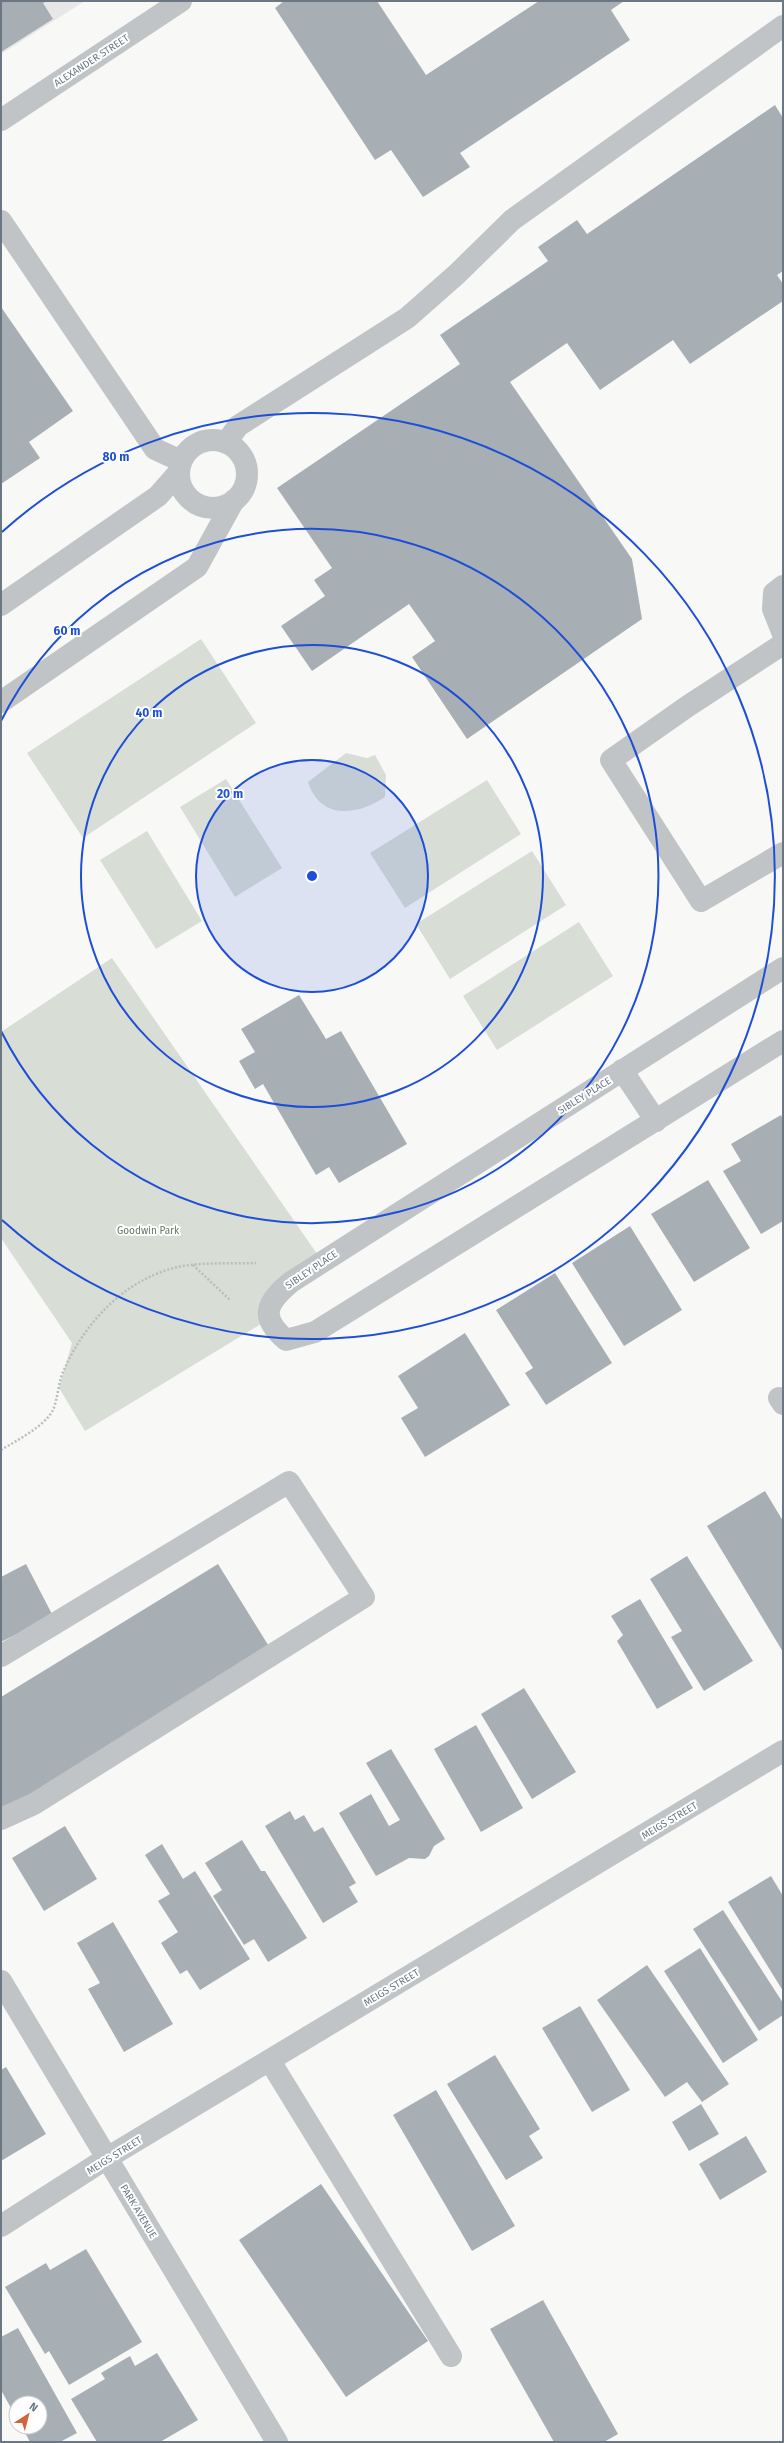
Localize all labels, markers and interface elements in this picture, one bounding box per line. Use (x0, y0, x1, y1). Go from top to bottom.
street label: ALEXANDER STREET (52, 32, 132, 90)
text: 80 m (103, 450, 129, 464)
text: 60 m (54, 624, 80, 638)
text: 40 m (136, 706, 162, 720)
text: 20 m (217, 787, 243, 801)
centre of rings (305, 869, 319, 883)
street label: SIBLEY PLACE (556, 1075, 613, 1117)
park label: Goodwin Park (117, 1225, 180, 1237)
street label: SIBLEY PLACE (283, 1248, 340, 1292)
street label: MEIGS STREET (640, 1799, 700, 1842)
street label: MEIGS STREET (362, 1966, 422, 2009)
street label: MEIGS STREET (85, 2134, 145, 2178)
street label: PARK AVENUE (117, 2182, 159, 2241)
north arrow (8, 2395, 48, 2435)
text: N (27, 2400, 40, 2415)

